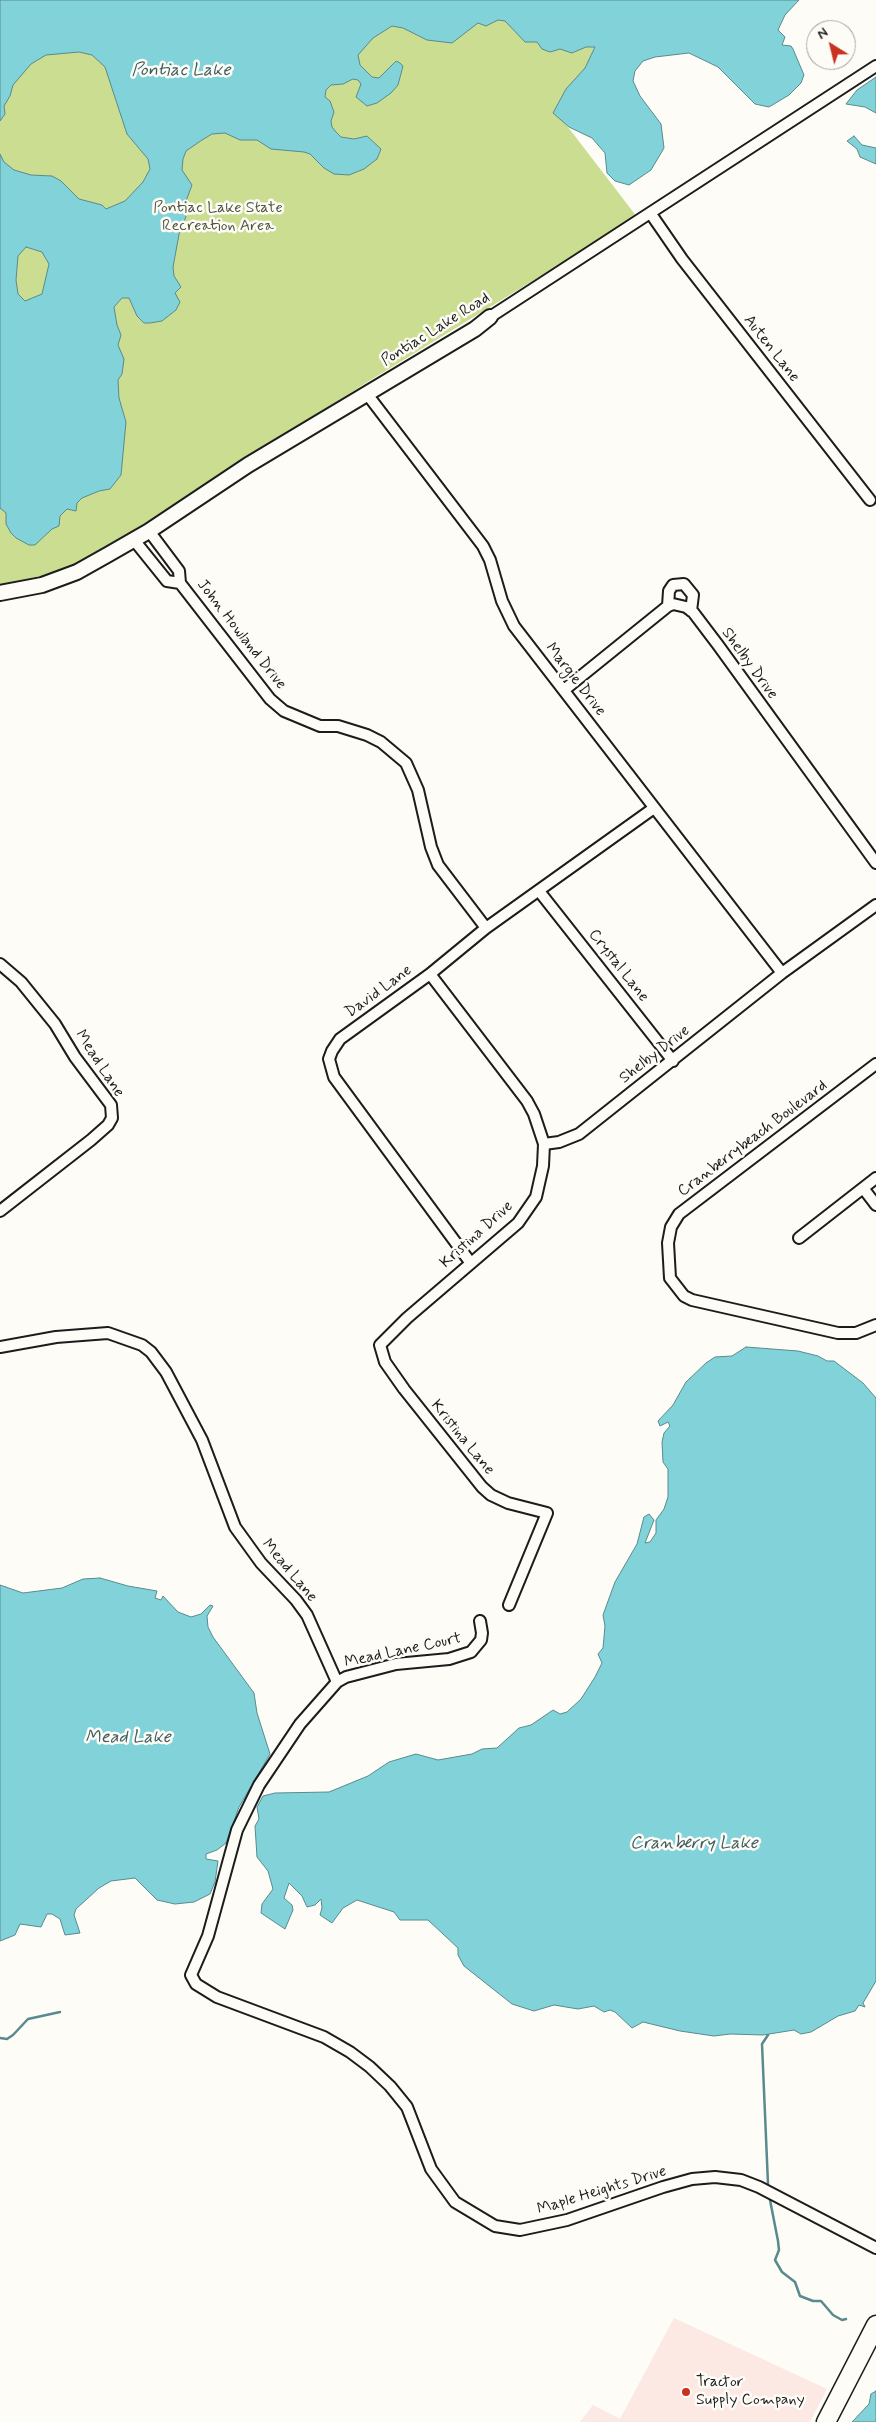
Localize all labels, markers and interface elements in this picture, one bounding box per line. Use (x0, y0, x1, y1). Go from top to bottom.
north arrow (806, 20, 856, 70)
text: N (814, 24, 832, 44)
water label: Pontiac Lake (131, 60, 231, 82)
park label: Pontiac Lake State Recreation Area (153, 199, 283, 237)
street label: Pontiac Lake Road (378, 289, 494, 371)
street label: Auten Lane (739, 311, 803, 387)
street label: John Howland Drive (192, 576, 290, 694)
street label: Shelby Drive (717, 624, 781, 704)
street label: Margie Drive (540, 640, 610, 720)
street label: Crystal Lane (584, 926, 652, 1006)
street label: David Lane (342, 961, 416, 1023)
street label: Shelby Drive (616, 1022, 694, 1088)
street label: Mead Lane (70, 1027, 128, 1101)
street label: Cranberrybeach Boulevard (674, 1077, 832, 1201)
street label: Kristina Drive (437, 1197, 517, 1273)
street label: Kristina Lane (426, 1397, 498, 1479)
street label: Mead Lane (257, 1536, 321, 1606)
street label: Mead Lane Court (343, 1629, 463, 1673)
water label: Mead Lake (85, 1727, 171, 1749)
water label: Cranberry Lake (630, 1833, 758, 1855)
street label: Maple Heights Drive (535, 2162, 669, 2220)
place label: Tractor Supply Company (696, 2373, 805, 2411)
marker: Tractor Supply Company (680, 2386, 692, 2398)

